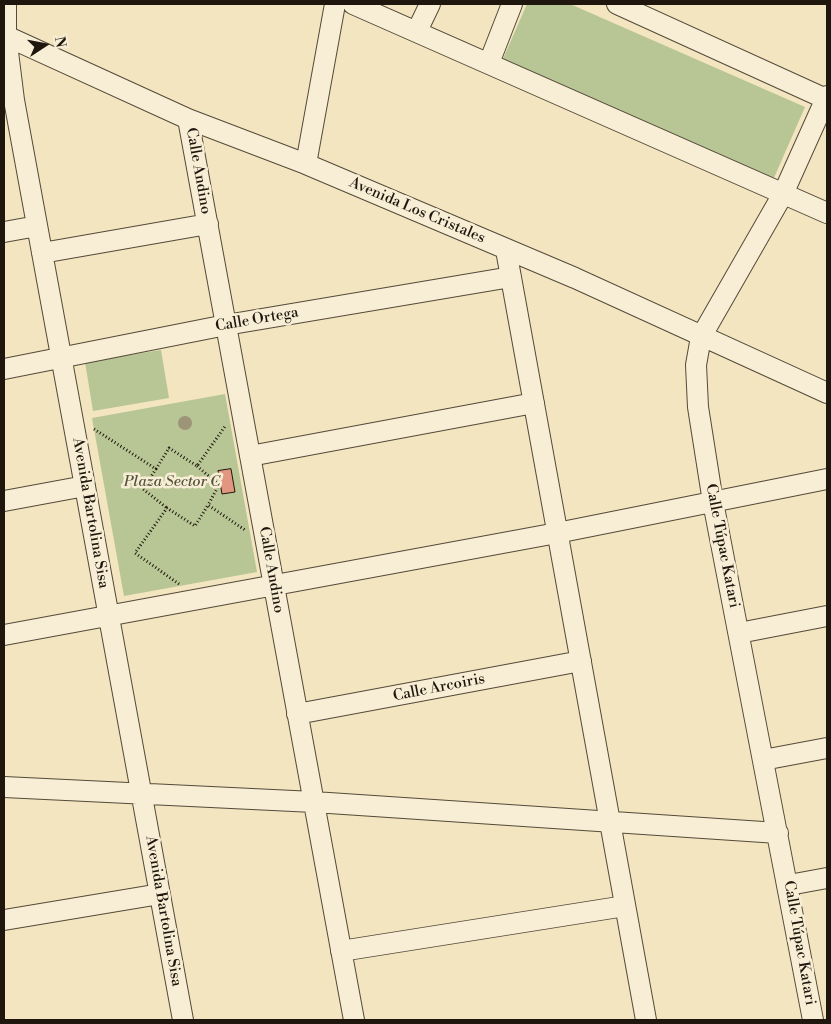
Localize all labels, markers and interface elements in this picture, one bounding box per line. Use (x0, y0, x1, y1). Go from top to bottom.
north arrow (20, 20, 70, 70)
text: N (50, 35, 70, 49)
street label: Calle Andino (182, 126, 214, 216)
street label: Avenida Los Cristales (346, 174, 488, 248)
street label: Calle Ortega (214, 304, 300, 336)
street label: Avenida Bartolina Sisa (68, 436, 112, 590)
park label: Plaza Sector C (124, 473, 220, 491)
street label: Calle Túpac Katari (701, 482, 743, 610)
street label: Calle Andino (255, 525, 287, 615)
street label: Calle Arcoiris (391, 670, 487, 706)
street label: Avenida Bartolina Sisa (141, 834, 185, 988)
street label: Calle Túpac Katari (779, 879, 819, 1007)

